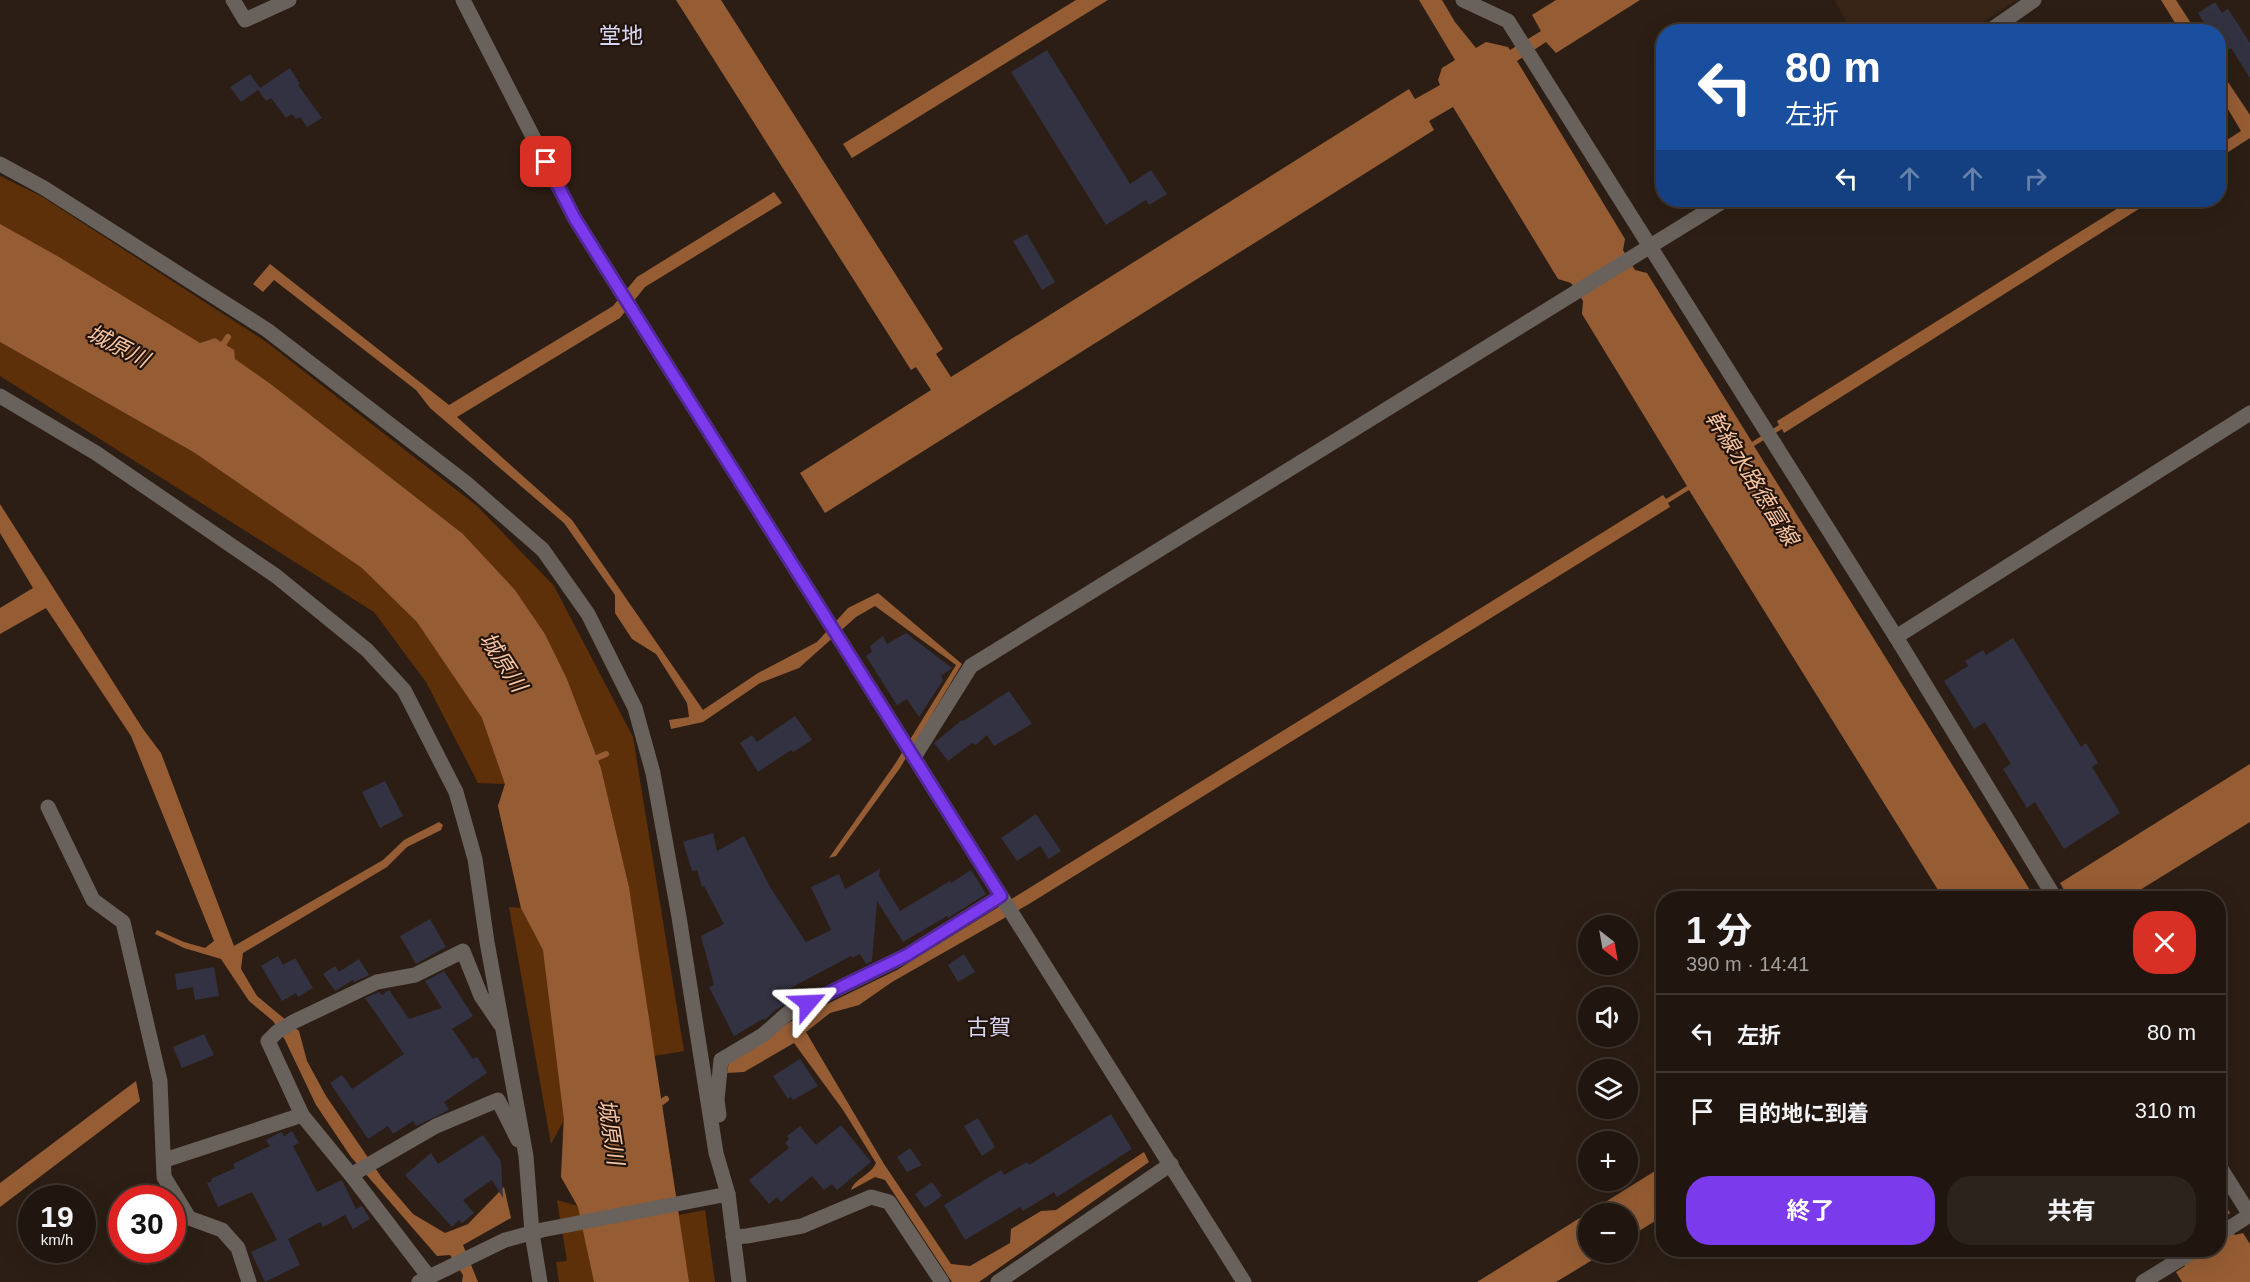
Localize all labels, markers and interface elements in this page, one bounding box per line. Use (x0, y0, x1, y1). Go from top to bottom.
district label: 堂地 (599, 23, 643, 48)
text: 80 m (1785, 44, 1881, 91)
icon: left (1686, 48, 1764, 126)
text: 左折 (1785, 100, 1839, 130)
pin (520, 136, 571, 187)
icon: arrive (529, 145, 562, 178)
icon: left (1830, 162, 1863, 195)
icon: ahead (1893, 162, 1926, 195)
icon: ahead (1956, 162, 1989, 195)
icon: right (2019, 162, 2052, 195)
water label: 城原川 (83, 320, 155, 373)
water label: 幹線水路徳富線 (1701, 406, 1805, 552)
water label: 城原川 (475, 628, 533, 698)
text: 1 分 (1686, 910, 1752, 951)
button: close (2133, 911, 2196, 974)
north arrow (1578, 915, 1638, 975)
map controls (1578, 915, 1638, 1263)
text: 390 m · 14:41 (1686, 953, 1809, 975)
position arrow (776, 971, 840, 1035)
button: sound (1578, 987, 1638, 1047)
district label: 古賀 (967, 1015, 1011, 1040)
icon: left (1686, 1017, 1719, 1050)
text: 80 m (2147, 1020, 2196, 1045)
text: 左折 (1737, 1023, 1781, 1048)
button: layers (1578, 1059, 1638, 1119)
icon: arrive (1686, 1095, 1719, 1128)
water label: 城原川 (593, 1097, 629, 1169)
text: 310 m (2135, 1098, 2196, 1123)
text: 目的地に到着 (1737, 1101, 1869, 1126)
button: + (1578, 1131, 1638, 1191)
button: 終了 (1686, 1176, 1935, 1245)
button: 共有 (1947, 1176, 2196, 1245)
speed limit sign: 30 (108, 1185, 186, 1263)
text: 19 (40, 1200, 74, 1233)
button: − (1578, 1203, 1638, 1263)
text: km/h (41, 1231, 73, 1248)

